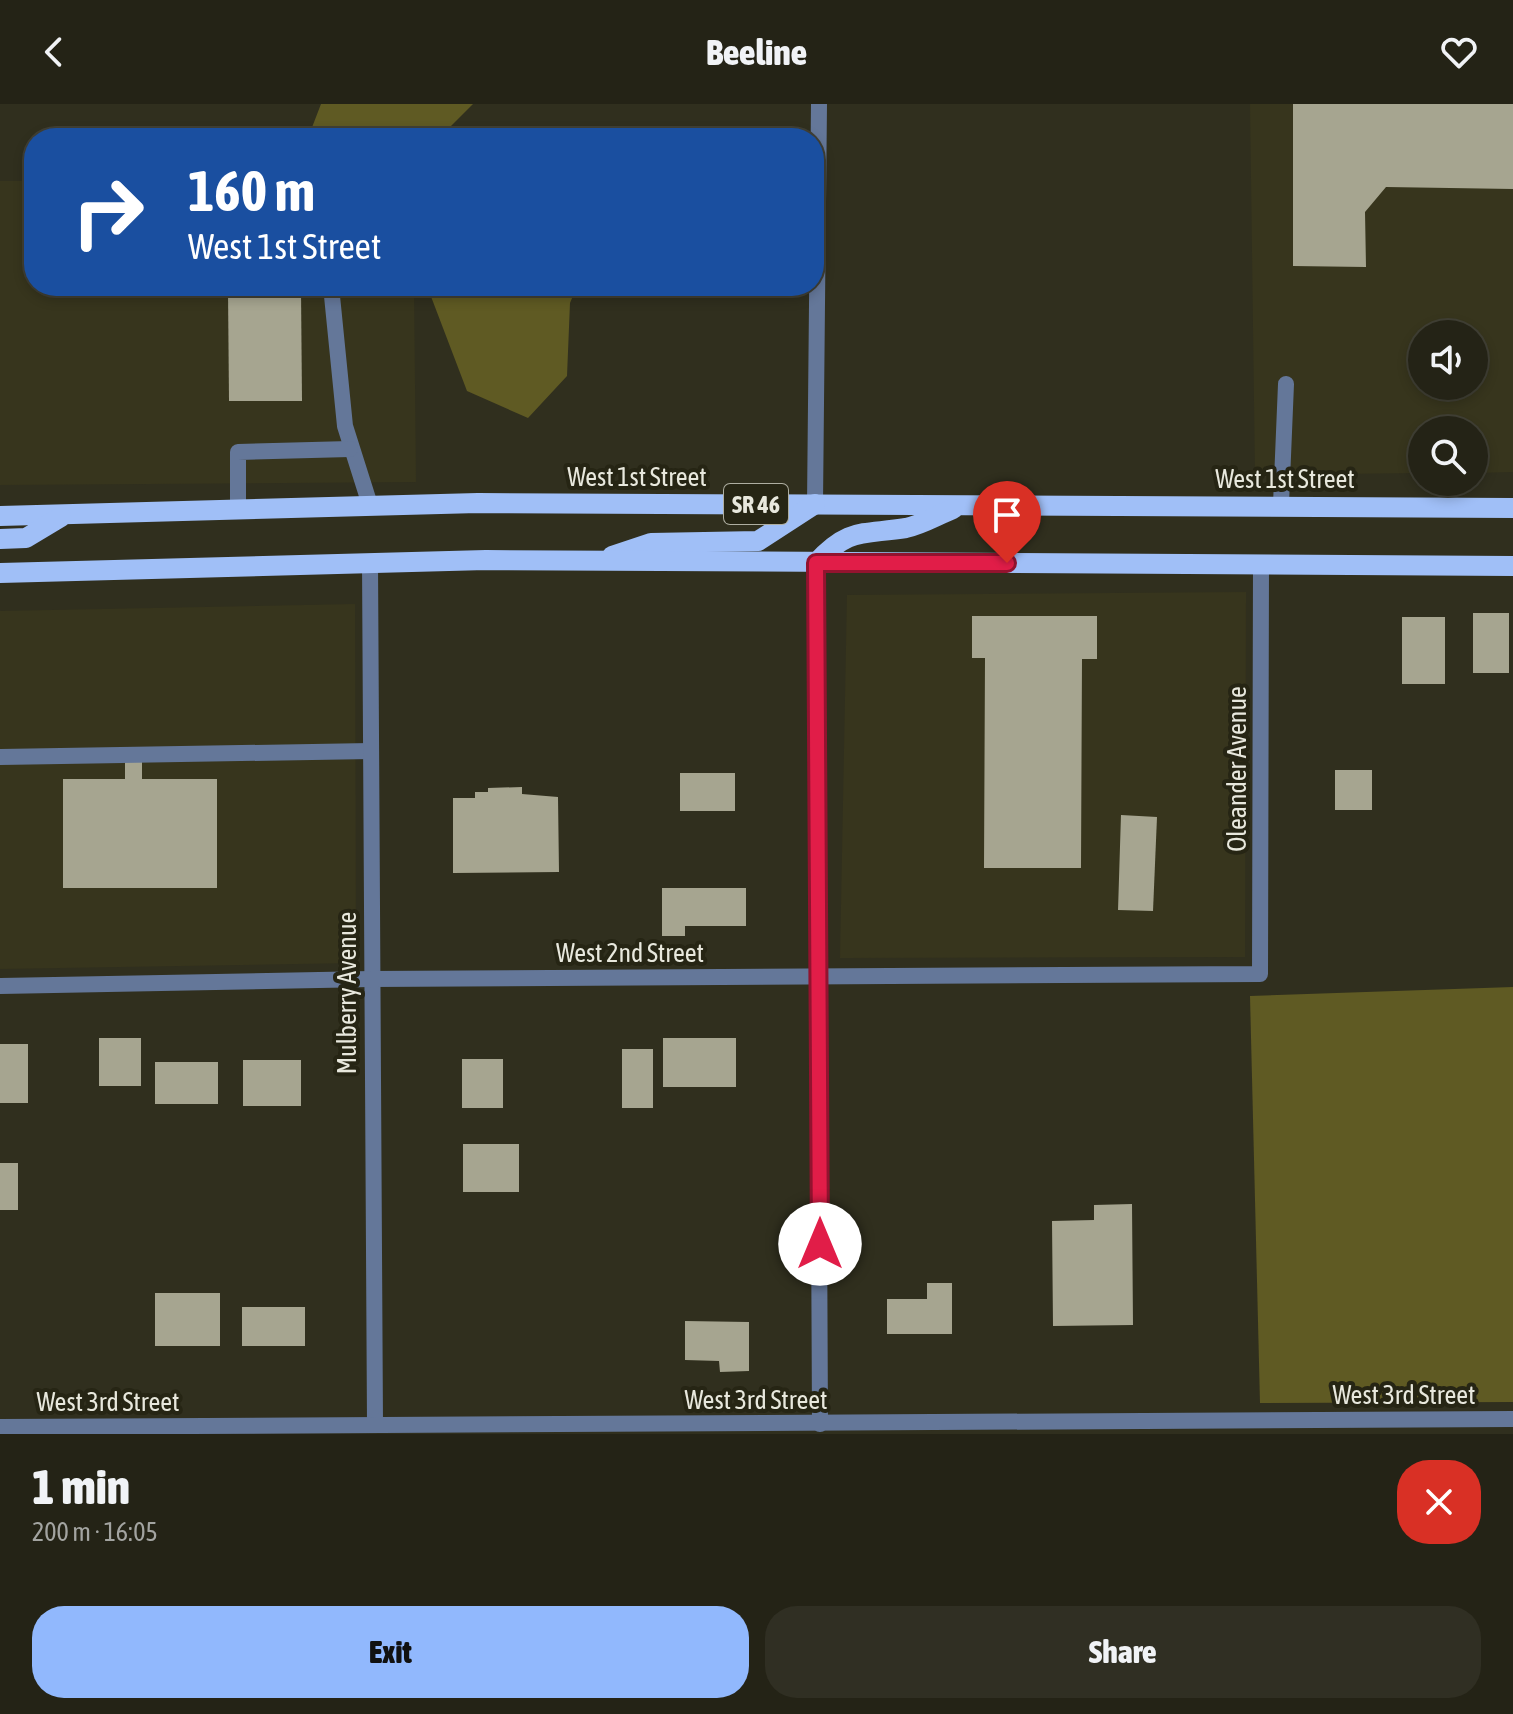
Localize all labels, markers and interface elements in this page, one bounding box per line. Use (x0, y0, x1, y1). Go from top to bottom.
icon: back (32, 30, 76, 74)
icon: heart (1437, 30, 1481, 74)
text: Beeline (706, 31, 807, 73)
text: 160 m (188, 159, 315, 223)
icon: right (56, 160, 160, 264)
text: West 1st Street (188, 225, 381, 267)
map controls (1408, 320, 1488, 496)
button: sound (1408, 320, 1488, 400)
button: search (1408, 416, 1488, 496)
street label: West 1st Street (567, 462, 707, 492)
street label: West 1st Street (1215, 464, 1355, 494)
pin (973, 481, 1041, 563)
road number: SR 46 (724, 484, 788, 524)
icon: arrive (985, 493, 1029, 537)
street label: Oleander Avenue (1222, 686, 1252, 852)
street label: Mulberry Avenue (332, 912, 362, 1074)
street label: West 2nd Street (556, 938, 704, 968)
position arrow (778, 1202, 862, 1286)
street label: West 3rd Street (1333, 1380, 1475, 1410)
street label: West 3rd Street (685, 1385, 827, 1415)
street label: West 3rd Street (37, 1387, 179, 1417)
text: 1 min (32, 1459, 130, 1514)
button: close (1397, 1460, 1481, 1544)
text: 200 m · 16:05 (32, 1517, 158, 1547)
button: Exit (32, 1606, 749, 1698)
button: Share (765, 1606, 1481, 1698)

